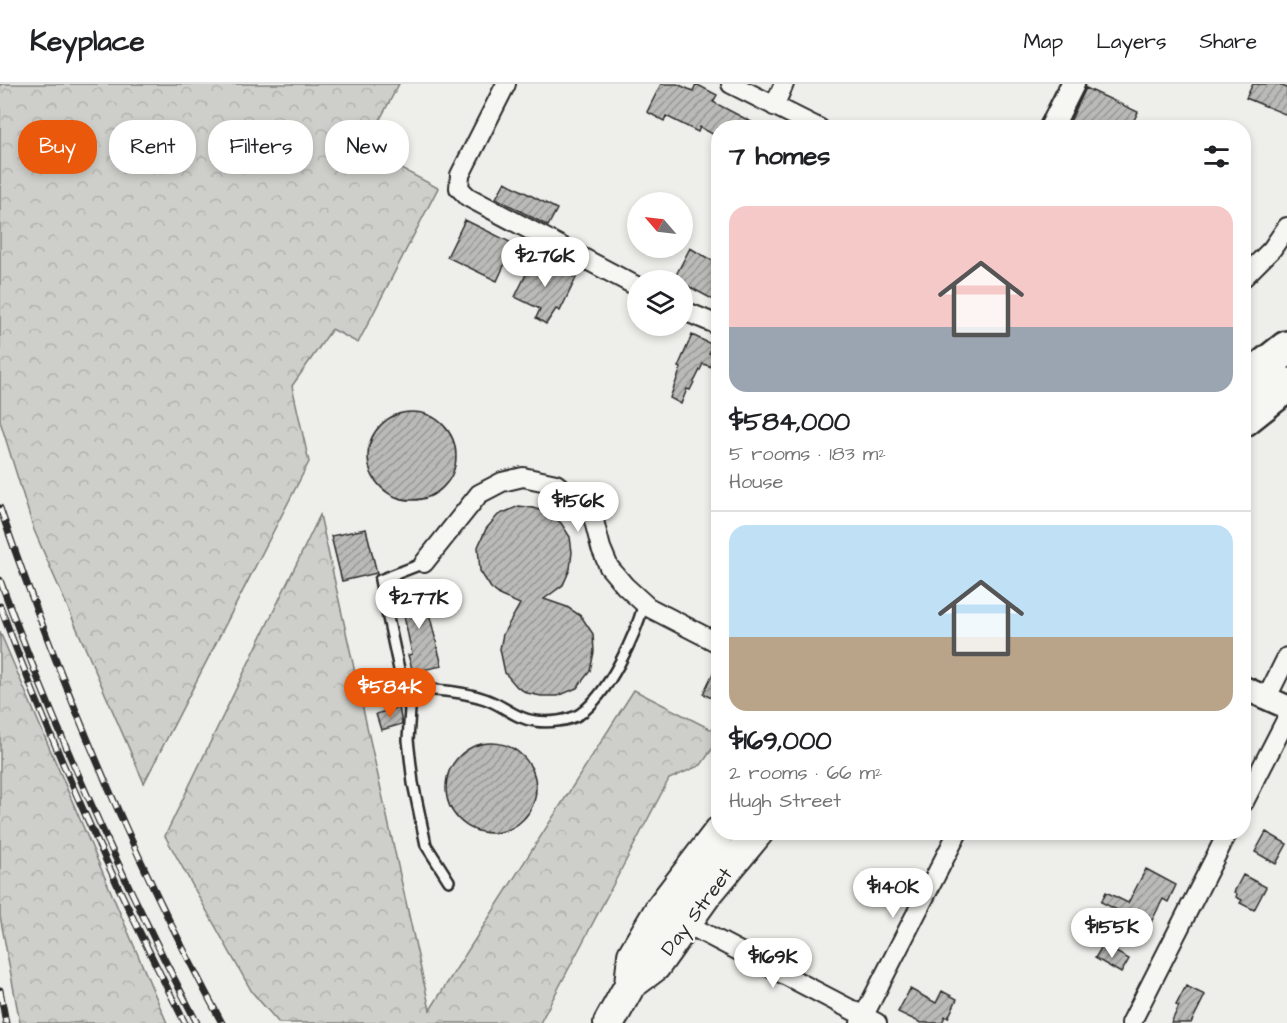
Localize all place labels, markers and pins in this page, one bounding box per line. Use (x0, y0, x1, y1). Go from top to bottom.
pin: $276K (503, 237, 587, 288)
pin: $156K (536, 482, 620, 533)
pin: $277K (377, 579, 461, 630)
pin: $584K (348, 668, 432, 719)
pin: $140K (851, 868, 935, 919)
pin: $155K (1070, 908, 1154, 959)
pin: $169K (731, 938, 815, 989)

